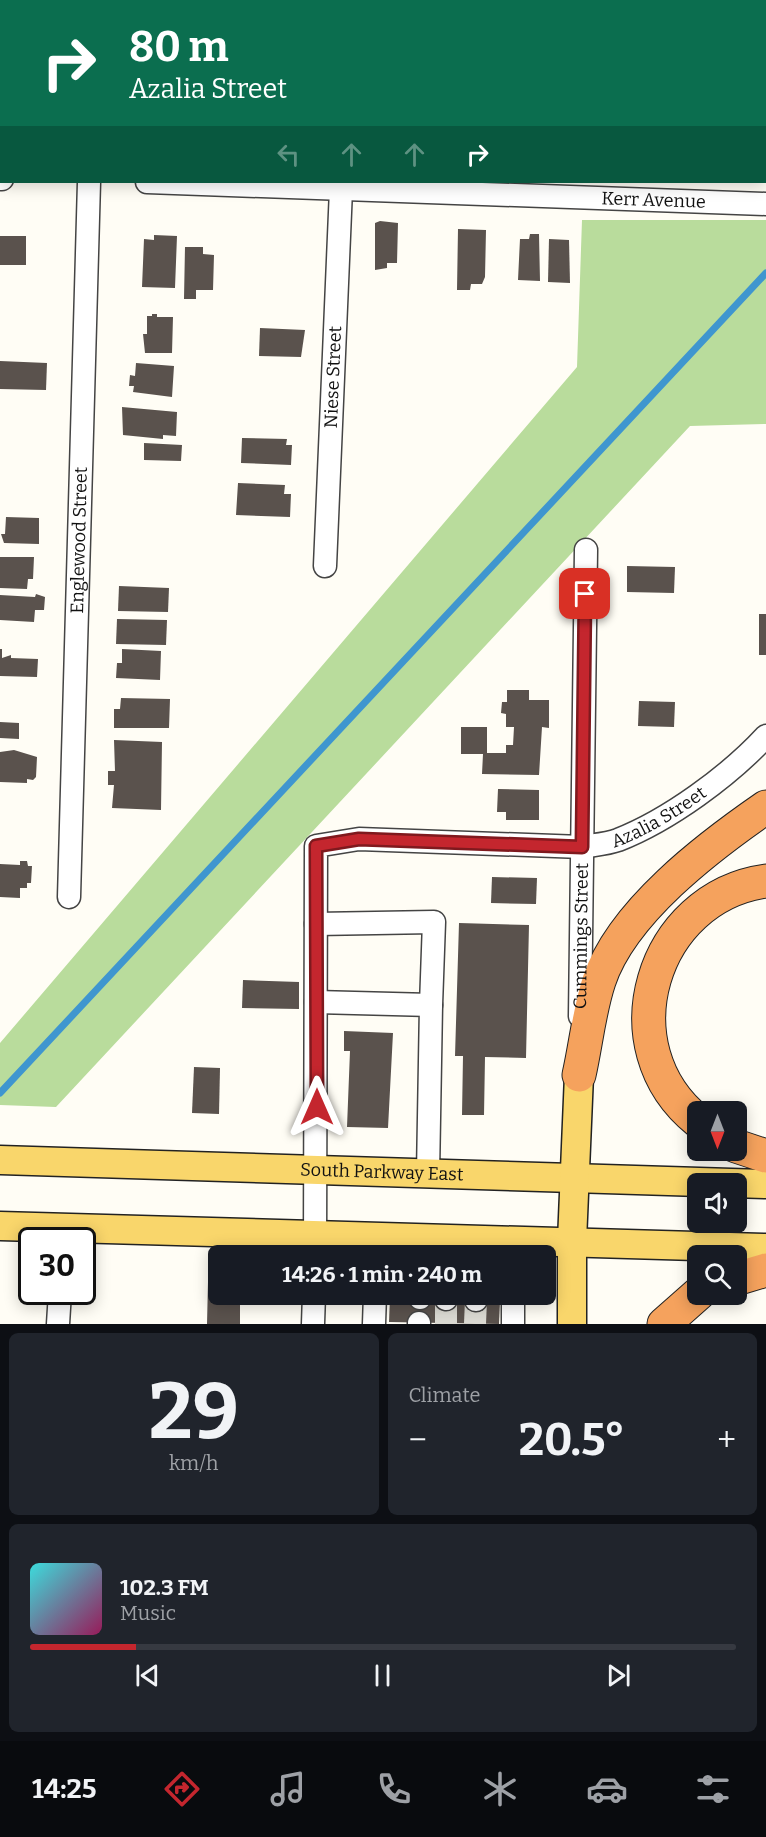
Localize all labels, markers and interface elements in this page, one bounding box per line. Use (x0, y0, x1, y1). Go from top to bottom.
text: 80 m (129, 22, 229, 72)
icon: right (30, 24, 108, 102)
text: Azalia Street (129, 73, 287, 105)
icon: left (272, 138, 305, 171)
icon: ahead (335, 138, 368, 171)
icon: ahead (398, 138, 431, 171)
icon: right (461, 138, 494, 171)
street label: Kerr Avenue (601, 187, 706, 213)
street label: Niese Street (320, 325, 346, 429)
street label: Englewood Street (66, 466, 92, 614)
pin (559, 568, 610, 619)
icon: arrive (568, 577, 601, 610)
street label: Azalia Street (608, 781, 711, 852)
street label: Cummings Street (569, 862, 593, 1009)
position arrow (285, 1075, 349, 1139)
north arrow (687, 1101, 747, 1161)
map controls (687, 1101, 747, 1305)
street label: South Parkway East (300, 1158, 464, 1186)
button: sound (687, 1173, 747, 1233)
speed limit sign: 30 (18, 1227, 96, 1305)
button: search (687, 1245, 747, 1305)
text: 14:26 · 1 min · 240 m (282, 1261, 482, 1288)
text: 29 (149, 1365, 239, 1459)
text: Climate (409, 1383, 480, 1407)
text: 20.5° (519, 1413, 625, 1467)
text: − (409, 1420, 427, 1460)
text: + (717, 1420, 736, 1460)
text: km/h (169, 1451, 219, 1475)
text: 102.3 FM (120, 1574, 209, 1601)
text: Music (120, 1601, 176, 1625)
icon: previous (131, 1659, 164, 1692)
icon: pause (366, 1659, 399, 1692)
icon: next (602, 1659, 635, 1692)
icon: directions (161, 1768, 203, 1810)
icon: music (267, 1768, 309, 1810)
icon: phone (373, 1768, 415, 1810)
icon: climate (479, 1768, 521, 1810)
icon: car (586, 1768, 628, 1810)
icon: filters (692, 1768, 734, 1810)
text: 14:25 (32, 1773, 96, 1805)

